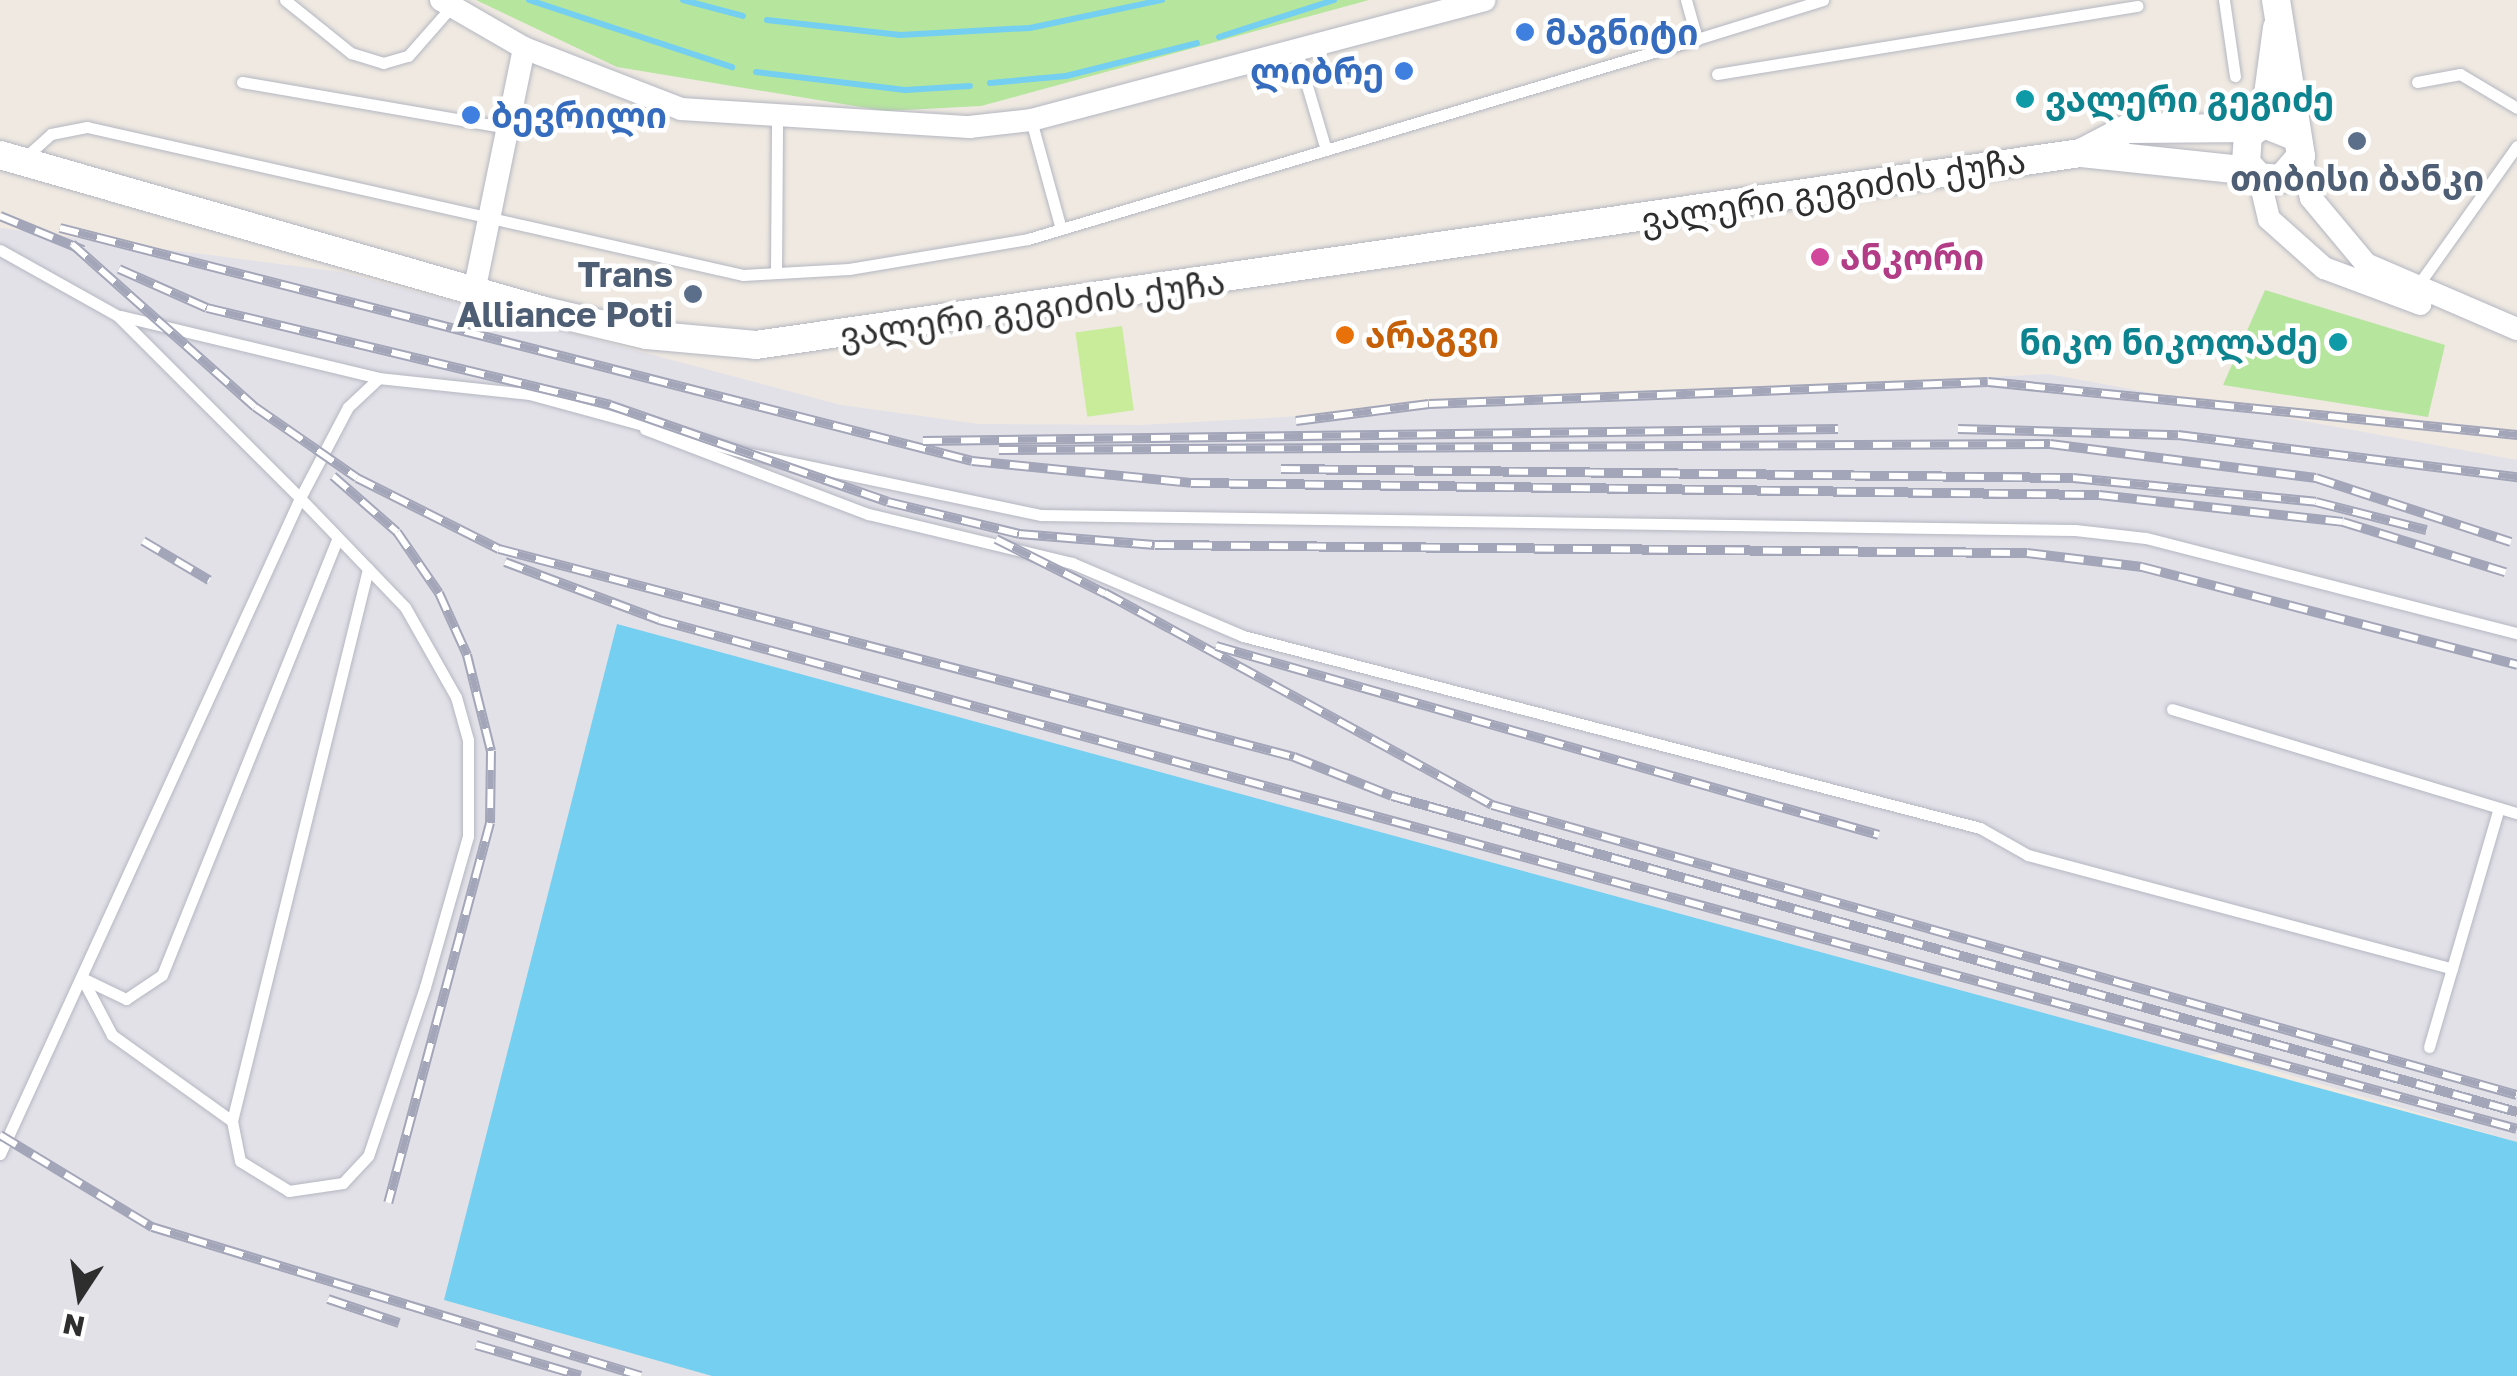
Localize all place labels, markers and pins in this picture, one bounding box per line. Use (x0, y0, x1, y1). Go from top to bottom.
place label: მაგნიტი (1545, 11, 1698, 53)
marker: მაგნიტი (1514, 21, 1536, 43)
place label: ლიბრე (1250, 50, 1384, 92)
marker: ლიბრე (1393, 60, 1415, 82)
place label: ვალერი გეგიძე (2045, 78, 2334, 120)
marker: ვალერი გეგიძე (2014, 88, 2036, 110)
place label: ბევრილი (491, 94, 667, 136)
marker: ბევრილი (460, 104, 482, 126)
marker: თიბისი ბანკი (2346, 130, 2368, 152)
place label: თიბისი ბანკი (2230, 157, 2484, 199)
place label: ანკორი (1840, 236, 1984, 278)
marker: ანკორი (1809, 246, 1831, 268)
place label: Trans Alliance Poti (457, 253, 673, 335)
marker: Trans Alliance Poti (682, 283, 704, 305)
place label: არაგვი (1365, 314, 1499, 356)
place label: ნიკო ნიკოლაძე (2019, 321, 2318, 363)
marker: არაგვი (1334, 324, 1356, 346)
marker: ნიკო ნიკოლაძე (2327, 331, 2349, 353)

